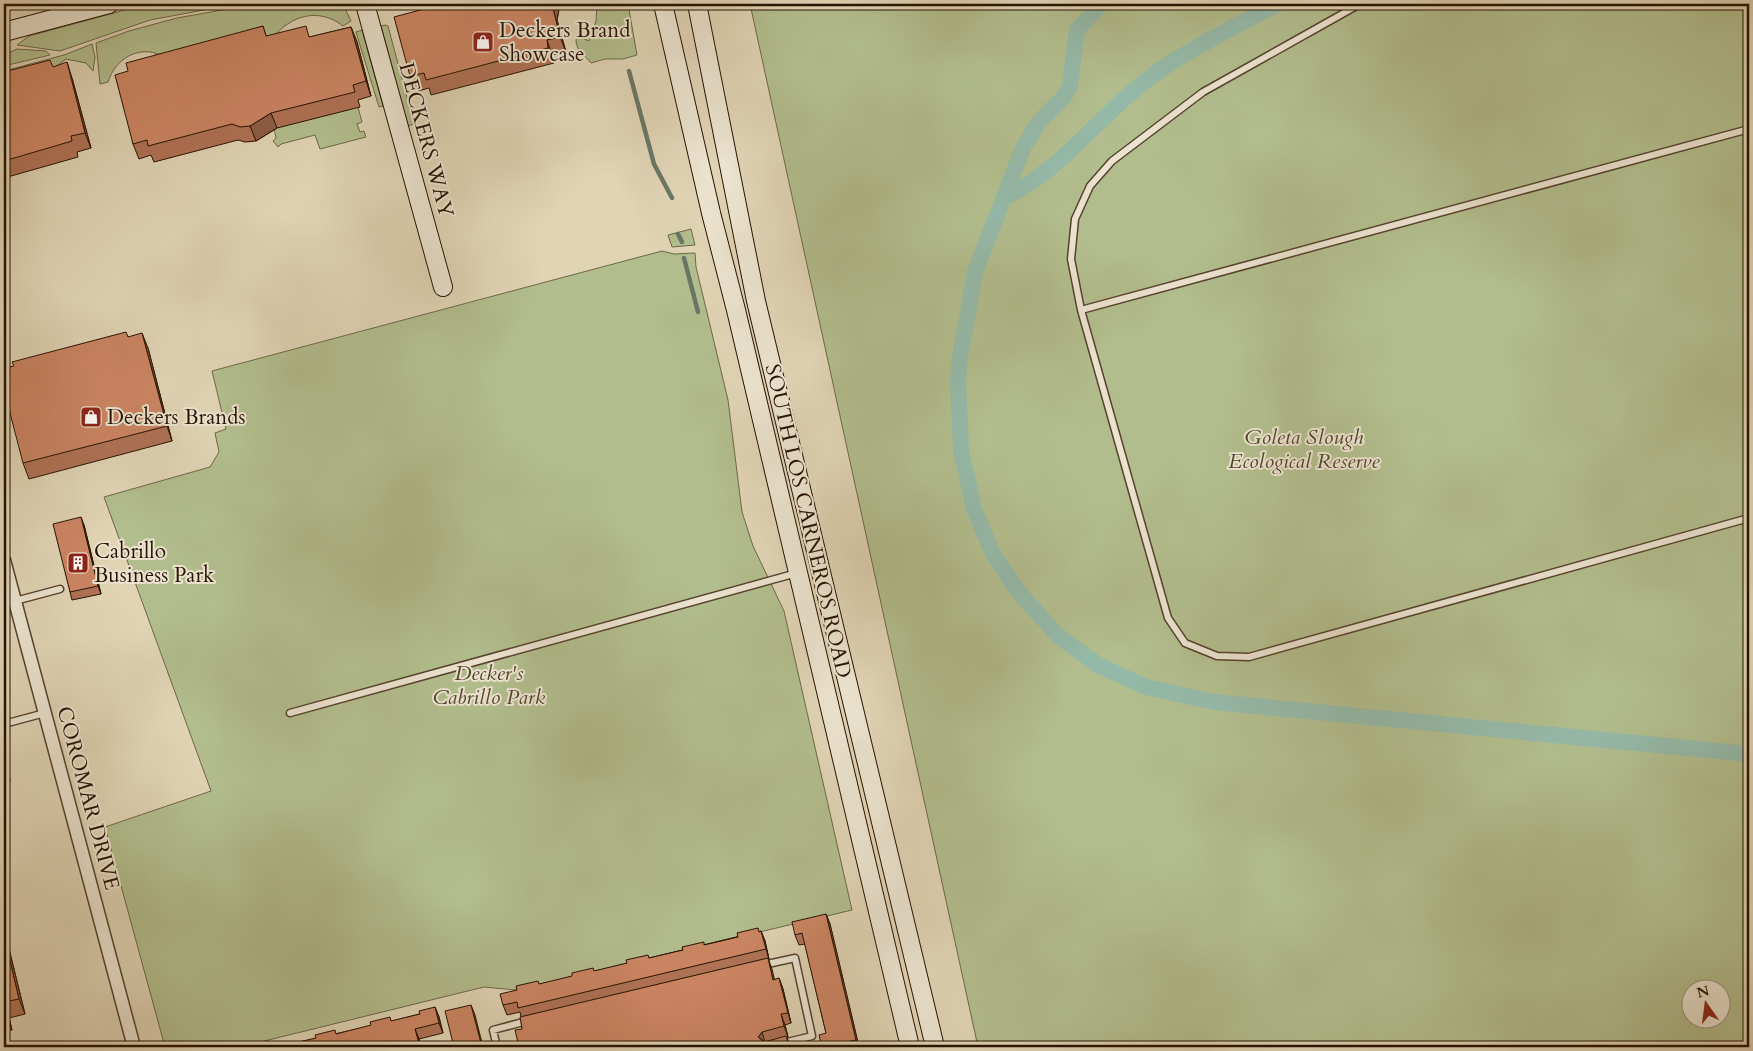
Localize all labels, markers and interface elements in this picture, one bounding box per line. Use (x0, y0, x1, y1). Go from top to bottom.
place label: Deckers Brand Showcase (499, 16, 630, 69)
shop icon: Deckers Brand Showcase (471, 30, 495, 54)
street label: DECKERS WAY (391, 59, 461, 221)
street label: SOUTH LOS CARNEROS ROAD (758, 361, 858, 681)
place label: Deckers Brands (107, 403, 245, 432)
shop icon: Deckers Brands (79, 405, 103, 429)
park label: Goleta Slough Ecological Reserve (1228, 423, 1380, 476)
place label: Cabrillo Business Park (94, 537, 215, 590)
building icon: Cabrillo Business Park (66, 551, 90, 575)
park label: Decker's Cabrillo Park (433, 659, 546, 712)
street label: COROMAR DRIVE (50, 703, 126, 893)
north arrow (1680, 978, 1730, 1028)
text: N (1695, 981, 1711, 1003)

